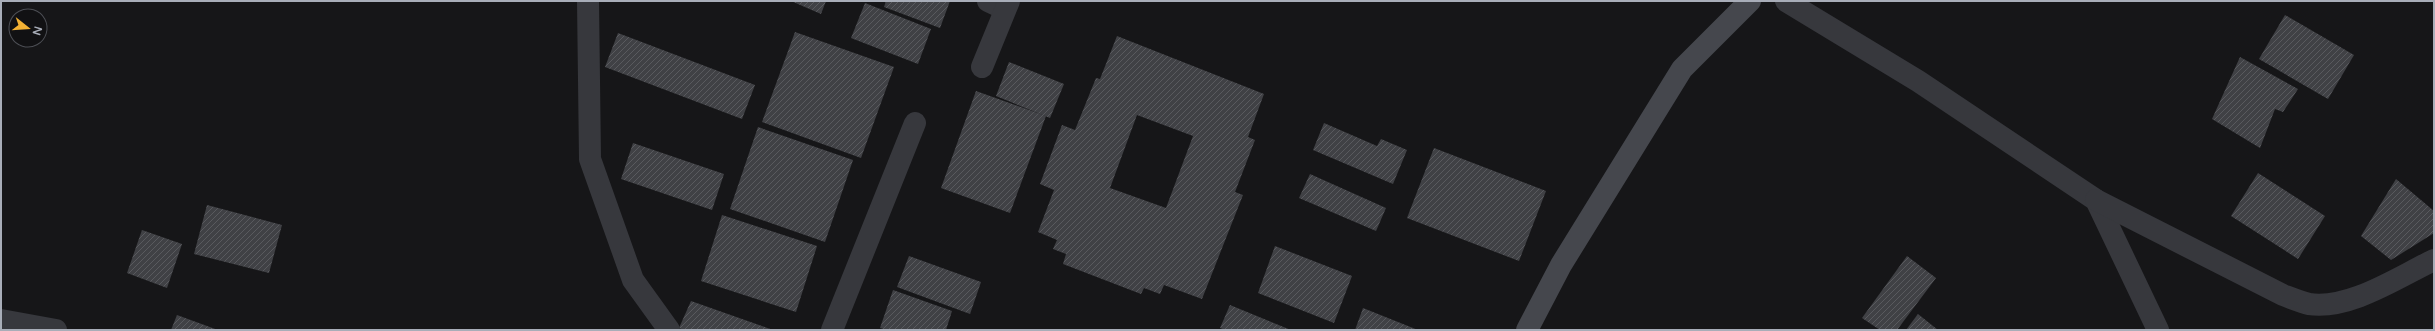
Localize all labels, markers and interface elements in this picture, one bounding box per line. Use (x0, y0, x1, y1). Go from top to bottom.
north arrow (8, 8, 48, 48)
text: N (30, 25, 45, 37)

